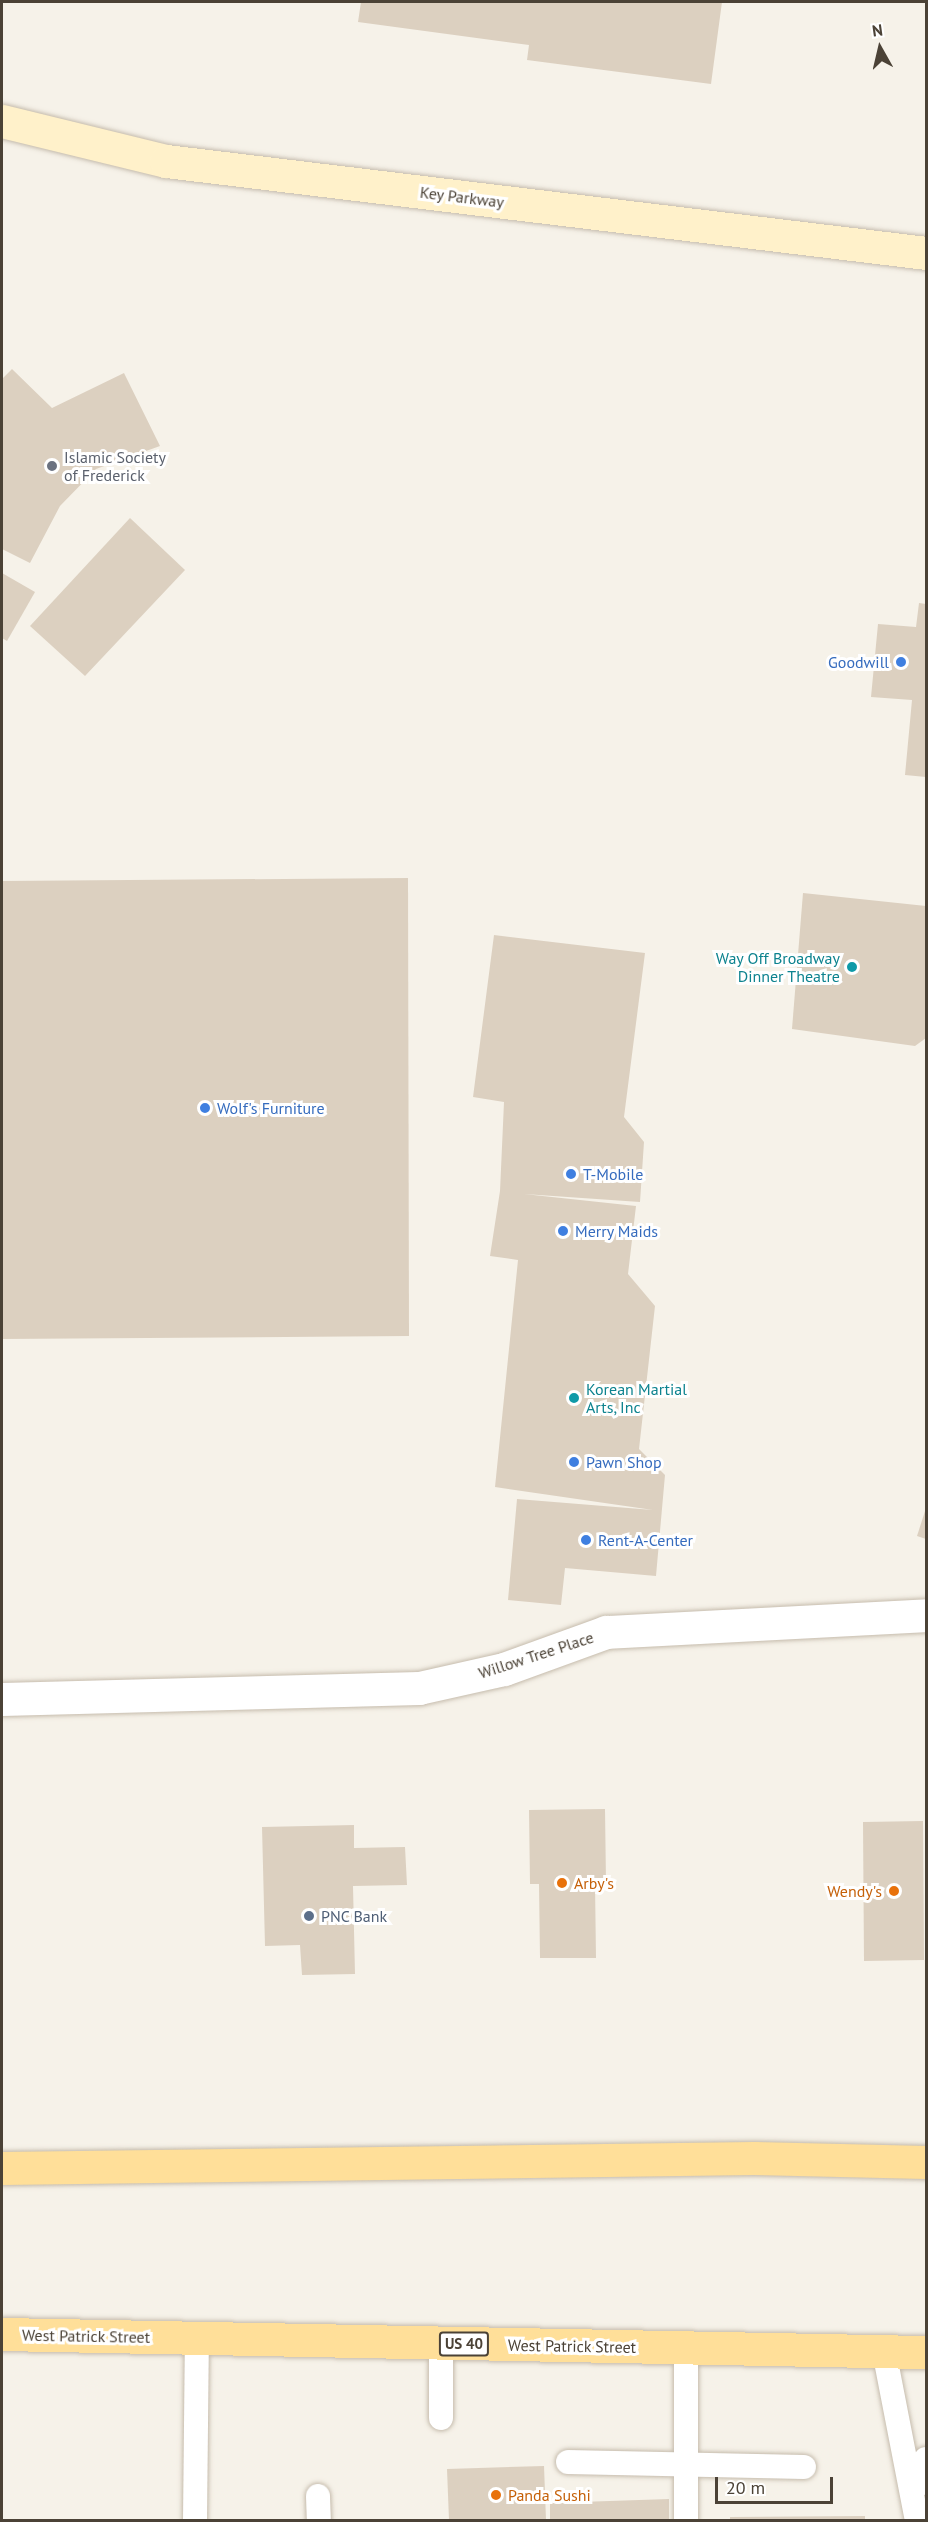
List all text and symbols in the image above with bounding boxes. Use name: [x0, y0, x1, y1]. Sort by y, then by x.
north arrow: [850, 18, 910, 78]
text: N: [871, 20, 884, 41]
street label: Key Parkway: [419, 182, 505, 212]
place label: Islamic Society of Frederick: [64, 447, 166, 485]
marker: Islamic Society of Frederick: [45, 459, 59, 473]
place label: Goodwill: [828, 652, 889, 672]
marker: Goodwill: [894, 655, 908, 669]
place label: Way Off Broadway Dinner Theatre: [715, 948, 840, 986]
marker: Way Off Broadway Dinner Theatre: [845, 960, 859, 974]
place label: Wolf's Furniture: [217, 1098, 325, 1118]
marker: Wolf's Furniture: [198, 1101, 212, 1115]
place label: T-Mobile: [583, 1164, 643, 1184]
marker: T-Mobile: [564, 1167, 578, 1181]
place label: Merry Maids: [575, 1221, 659, 1241]
marker: Merry Maids: [556, 1224, 570, 1238]
place label: Korean Martial Arts, Inc: [586, 1379, 687, 1417]
marker: Korean Martial Arts, Inc: [567, 1391, 581, 1405]
place label: Pawn Shop: [586, 1452, 662, 1472]
marker: Pawn Shop: [567, 1455, 581, 1469]
place label: Rent-A-Center: [598, 1530, 693, 1550]
marker: Rent-A-Center: [579, 1533, 593, 1547]
street label: Willow Tree Place: [476, 1627, 596, 1683]
place label: Arby's: [574, 1873, 614, 1893]
marker: Arby's: [555, 1876, 569, 1890]
place label: Wendy's: [827, 1881, 882, 1901]
marker: Wendy's: [887, 1884, 901, 1898]
place label: PNC Bank: [321, 1906, 388, 1926]
marker: PNC Bank: [302, 1909, 316, 1923]
street label: West Patrick Street: [22, 2325, 150, 2347]
road number: US 40: [438, 2332, 490, 2356]
street label: West Patrick Street: [508, 2335, 636, 2357]
scale bar: [718, 2465, 836, 2503]
text: 20 m: [726, 2476, 765, 2499]
place label: Panda Sushi: [508, 2485, 591, 2505]
marker: Panda Sushi: [489, 2488, 503, 2502]

